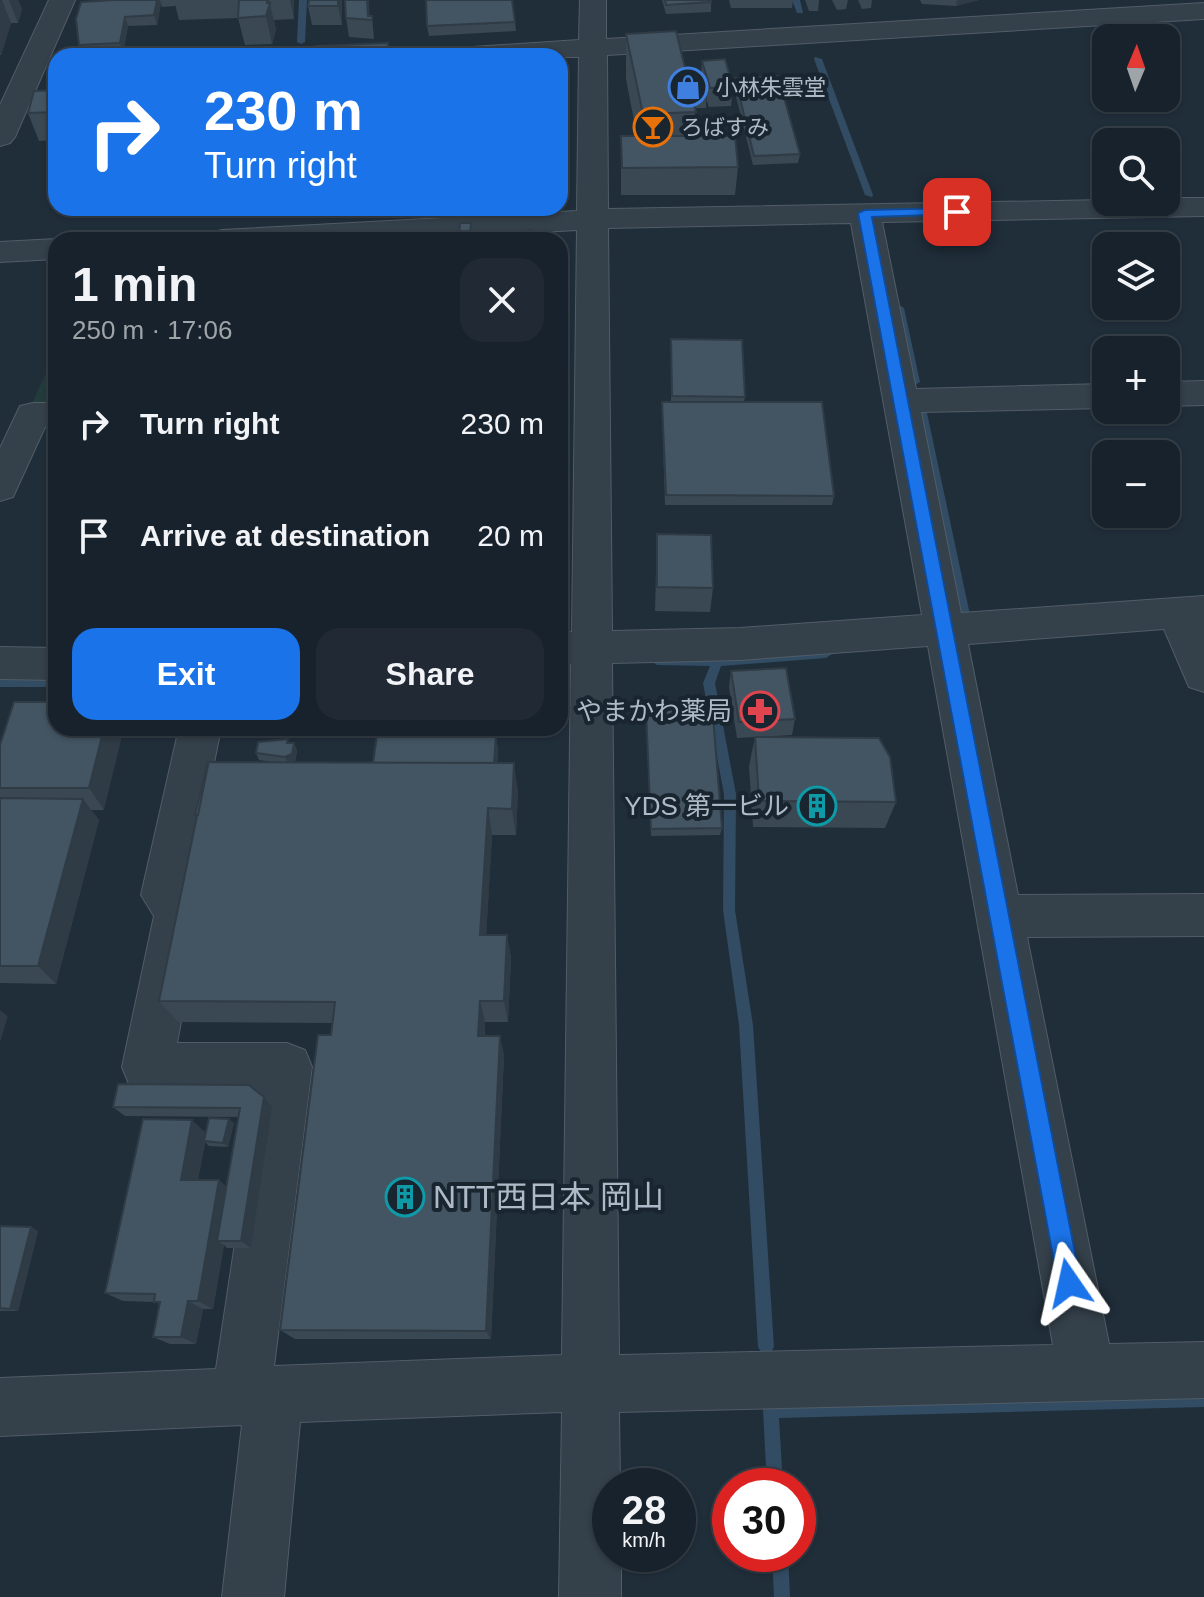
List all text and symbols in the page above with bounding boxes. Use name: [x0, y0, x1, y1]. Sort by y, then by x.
north arrow: [1092, 24, 1180, 112]
map controls: [1092, 24, 1180, 528]
shop icon: 小林朱雲堂: [667, 66, 709, 108]
place label: 小林朱雲堂: [716, 75, 826, 100]
text: 230 m: [204, 79, 363, 142]
icon: right: [72, 80, 176, 184]
bar icon: ろばすみ: [632, 106, 674, 148]
place label: ろばすみ: [681, 115, 769, 140]
button: search: [1092, 128, 1180, 216]
text: Turn right: [204, 145, 357, 186]
pin: [923, 178, 991, 246]
icon: arrive: [935, 190, 979, 234]
button: layers: [1092, 232, 1180, 320]
text: 1 min: [72, 258, 197, 311]
button: close: [460, 258, 544, 342]
text: 250 m · 17:06: [72, 315, 232, 345]
button: +: [1092, 336, 1180, 424]
icon: right: [72, 402, 116, 446]
text: Turn right: [140, 407, 279, 440]
text: 230 m: [461, 407, 544, 440]
button: −: [1092, 440, 1180, 528]
icon: arrive: [72, 514, 116, 558]
text: Arrive at destination: [140, 519, 430, 552]
text: 20 m: [477, 519, 544, 552]
button: Exit: [72, 628, 300, 720]
button: Share: [316, 628, 544, 720]
pharmacy icon: やまかわ薬局: [739, 690, 781, 732]
place label: やまかわ薬局: [576, 696, 732, 726]
building icon: YDS 第一ビル: [796, 785, 838, 827]
place label: YDS 第一ビル: [624, 791, 789, 821]
building icon: NTT西日本 岡山: [384, 1176, 426, 1218]
place label: NTT西日本 岡山: [433, 1179, 664, 1215]
position arrow: [1027, 1241, 1111, 1325]
speed limit sign: 30: [712, 1468, 816, 1572]
text: 28: [622, 1488, 666, 1532]
text: km/h: [622, 1529, 666, 1551]

